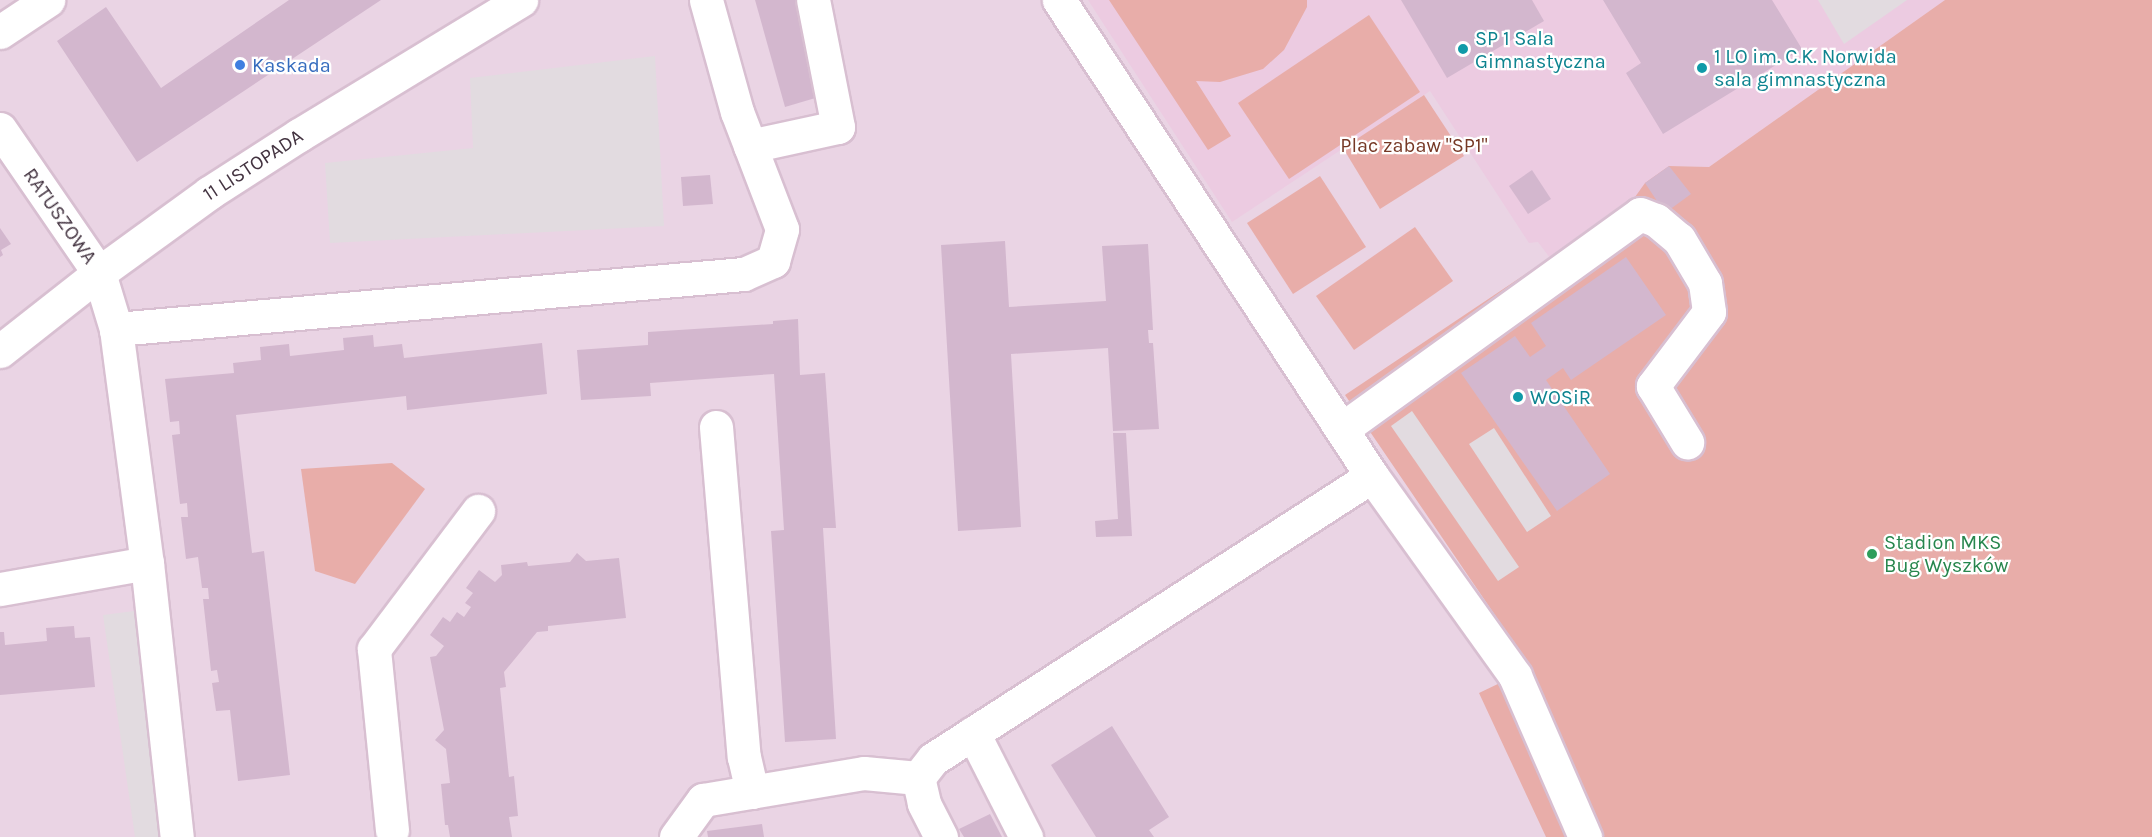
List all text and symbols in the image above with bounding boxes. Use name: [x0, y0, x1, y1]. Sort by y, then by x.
place label: SP 1 Sala Gimnastyczna: [1475, 26, 1606, 73]
marker: SP 1 Sala Gimnastyczna: [1456, 42, 1470, 56]
place label: 1 LO im. C.K. Norwida sala gimnastyczna: [1714, 45, 1897, 92]
place label: Kaskada: [252, 53, 331, 77]
marker: Kaskada: [233, 58, 247, 72]
marker: 1 LO im. C.K. Norwida sala gimnastyczna: [1695, 61, 1709, 75]
street label: 11 LISTOPADA: [198, 124, 308, 206]
park label: Plac zabaw "SP1": [1340, 133, 1488, 157]
street label: RATUSZOWA: [18, 163, 102, 269]
place label: WOSiR: [1530, 385, 1591, 409]
marker: WOSiR: [1511, 390, 1525, 404]
place label: Stadion MKS Bug Wyszków: [1884, 530, 2008, 577]
marker: Stadion MKS Bug Wyszków: [1865, 547, 1879, 561]

